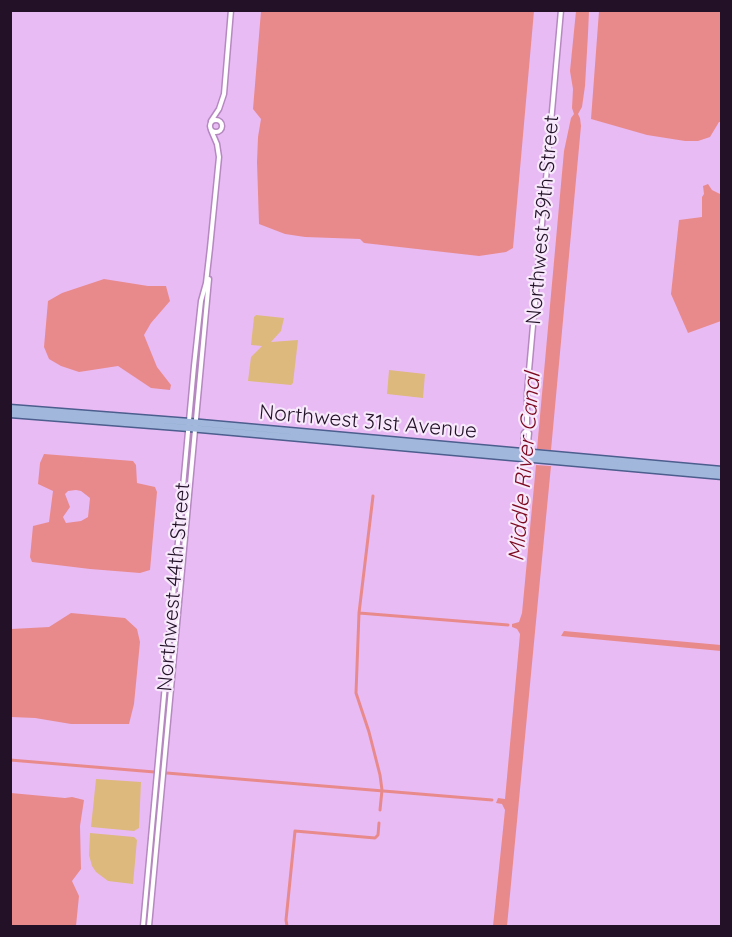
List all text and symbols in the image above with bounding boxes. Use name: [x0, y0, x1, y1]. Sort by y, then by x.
street label: Northwest 39th Street: [521, 114, 565, 326]
water label: Middle River Canal: [504, 371, 546, 563]
street label: Northwest 31st Avenue: [258, 400, 478, 444]
street label: Northwest 44th Street: [152, 481, 196, 693]

